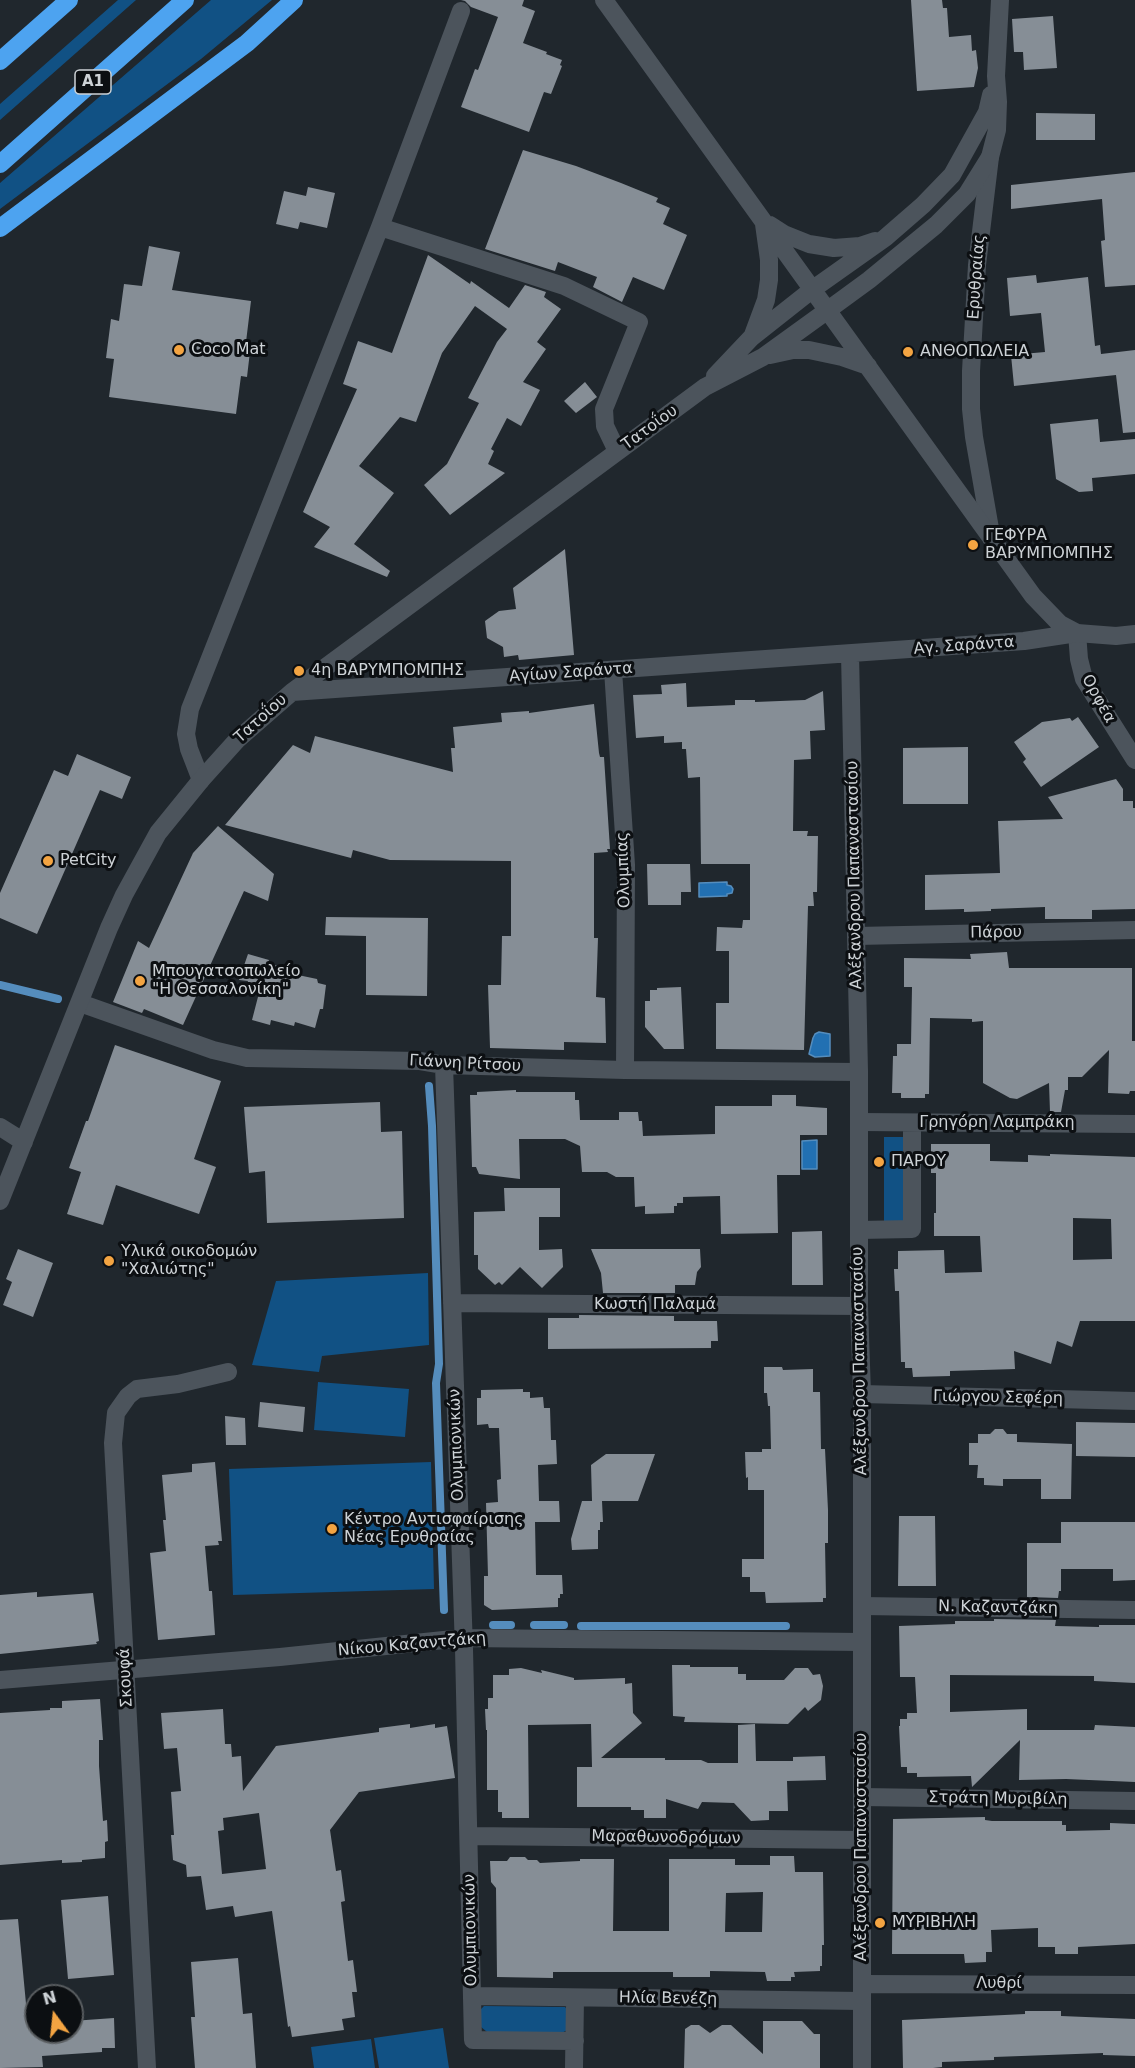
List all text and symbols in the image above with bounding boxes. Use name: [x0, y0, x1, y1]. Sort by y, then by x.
road number: Α1: [75, 70, 111, 94]
street label: Ερυθραίας: [964, 234, 990, 320]
place label: Coco Mat: [191, 340, 266, 360]
place label: ΑΝΘΟΠΩΛΕΙΑ: [920, 342, 1029, 362]
marker: Coco Mat: [172, 343, 186, 357]
marker: ΑΝΘΟΠΩΛΕΙΑ: [901, 345, 915, 359]
street label: Τατοΐου: [618, 401, 682, 455]
place label: ΓΕΦΥΡΑ ΒΑΡΥΜΠΟΜΠΗΣ: [985, 526, 1113, 564]
marker: ΓΕΦΥΡΑ ΒΑΡΥΜΠΟΜΠΗΣ: [966, 538, 980, 552]
street label: Αγ. Σαράντα: [913, 633, 1015, 659]
street label: Αγίων Σαράντα: [509, 659, 633, 687]
place label: 4η ΒΑΡΥΜΠΟΜΠΗΣ: [311, 661, 464, 681]
marker: 4η ΒΑΡΥΜΠΟΜΠΗΣ: [292, 664, 306, 678]
street label: Ορφέα: [1077, 671, 1119, 727]
street label: Τατοΐου: [231, 690, 291, 748]
street label: Αλέξανδρου Παπαναστασίου: [843, 760, 867, 990]
street label: Ολυμπίας: [613, 831, 635, 909]
place label: PetCity: [60, 851, 117, 871]
marker: PetCity: [41, 854, 55, 868]
street label: Πάρου: [970, 923, 1022, 943]
place label: Μπουγατσοπωλείο "Η Θεσσαλονίκη": [152, 962, 300, 1000]
marker: Μπουγατσοπωλείο "Η Θεσσαλονίκη": [133, 974, 147, 988]
street label: Γιάννη Ρίτσου: [409, 1051, 521, 1077]
street label: Γρηγόρη Λαμπράκη: [919, 1113, 1075, 1133]
place label: ΠΑΡΟΥ: [891, 1152, 946, 1172]
marker: ΠΑΡΟΥ: [872, 1155, 886, 1169]
place label: Υλικά οικοδομών "Χαλιώτης": [121, 1242, 257, 1280]
street label: Αλέξανδρου Παπαναστασίου: [848, 1246, 872, 1476]
marker: Υλικά οικοδομών "Χαλιώτης": [102, 1254, 116, 1268]
street label: Κωστή Παλαμά: [594, 1295, 716, 1315]
street label: Γιώργου Σεφέρη: [933, 1387, 1063, 1409]
street label: Ολυμπιονικών: [445, 1388, 469, 1502]
place label: Κέντρο Αντισφαίρισης Νέας Ερυθραίας: [344, 1510, 524, 1548]
marker: Κέντρο Αντισφαίρισης Νέας Ερυθραίας: [325, 1522, 339, 1536]
street label: Ν. Καζαντζάκη: [938, 1597, 1058, 1619]
street label: Νίκου Καζαντζάκη: [337, 1629, 487, 1661]
street label: Σκουφά: [115, 1648, 137, 1708]
street label: Αλέξανδρου Παπαναστασίου: [852, 1733, 872, 1961]
street label: Στράτη Μυριβίλη: [928, 1788, 1068, 1810]
street label: Μαραθωνοδρόμων: [591, 1827, 741, 1849]
street label: Ολυμπιονικών: [460, 1874, 482, 1986]
place label: ΜΥΡΙΒΗΛΗ: [892, 1913, 976, 1933]
marker: ΜΥΡΙΒΗΛΗ: [873, 1916, 887, 1930]
street label: Λυθρί: [976, 1974, 1022, 1994]
north arrow: [24, 1984, 84, 2044]
text: N: [41, 1987, 59, 2009]
street label: Ηλία Βενέζη: [619, 1989, 717, 2009]

